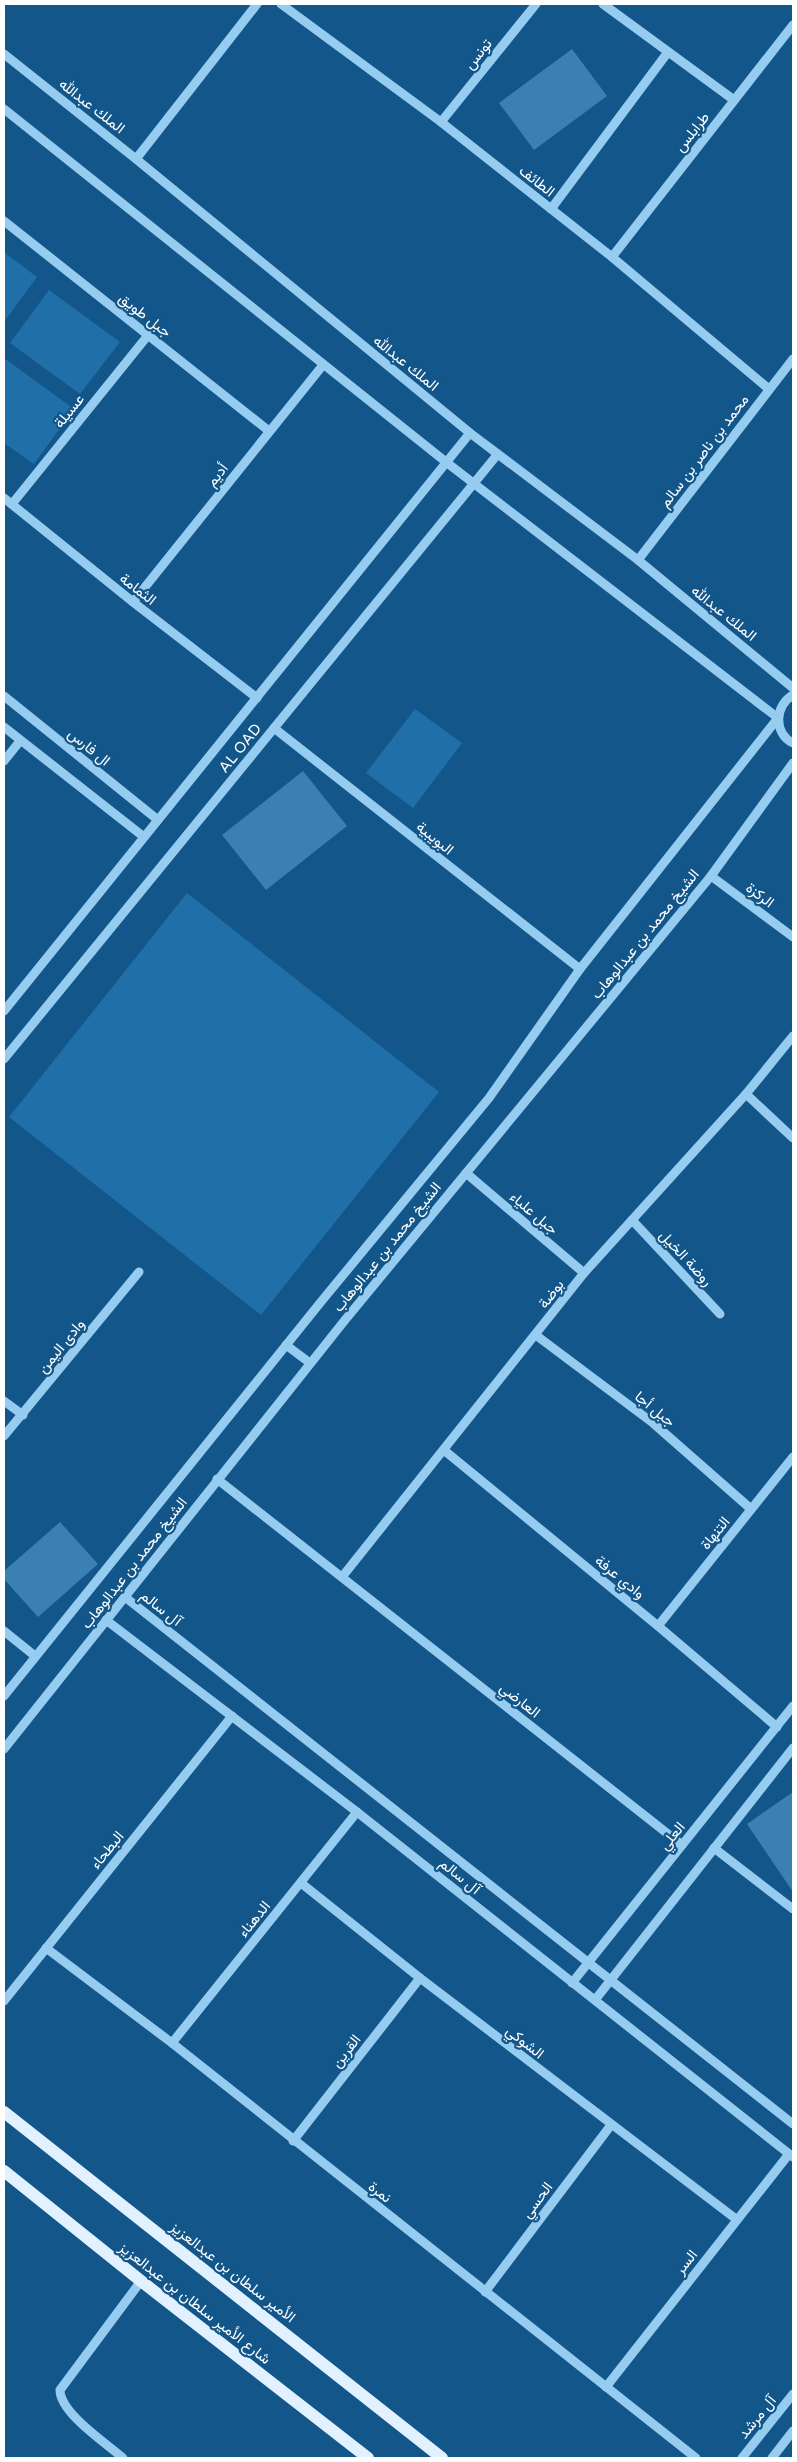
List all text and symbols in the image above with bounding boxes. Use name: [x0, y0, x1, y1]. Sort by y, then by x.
street label: تونس: [460, 35, 497, 74]
street label: الملك عبدالله: [55, 75, 129, 137]
street label: طرابلس: [671, 108, 714, 156]
street label: الطائف: [516, 161, 558, 201]
street label: جبل طويق: [114, 289, 175, 342]
street label: الملك عبدالله: [370, 331, 442, 395]
street label: عسيلة: [50, 390, 88, 432]
street label: محمد بن ناصر بن سالم: [656, 391, 753, 512]
street label: أديم: [202, 459, 233, 491]
street label: الثمامة: [116, 569, 160, 609]
street label: الملك عبدالله: [688, 581, 760, 645]
street label: AL OAD: [215, 720, 265, 776]
street label: ال فارس: [63, 724, 114, 770]
street label: البويبية: [413, 818, 457, 858]
street label: الشيخ محمد بن عبدالوهاب: [587, 865, 704, 1004]
street label: الركزة: [742, 879, 778, 911]
street label: الشيخ محمد بن عبدالوهاب: [329, 1178, 446, 1317]
street label: جبل علياء: [506, 1188, 562, 1238]
street label: روضة الخيل: [656, 1226, 716, 1290]
street label: بوضة: [534, 1276, 568, 1312]
street label: وادى اليمن: [34, 1315, 89, 1377]
street label: جبل أجا: [631, 1387, 679, 1431]
street label: الشيخ محمد بن عبدالوهاب: [77, 1494, 192, 1633]
street label: التنهاة: [696, 1513, 734, 1553]
street label: وادي عرفة: [589, 1551, 649, 1606]
street label: آل سالم: [136, 1586, 186, 1631]
street label: العارضي: [494, 1679, 544, 1725]
street label: العلي: [655, 1818, 692, 1856]
street label: البطحاء: [86, 1827, 128, 1873]
street label: آل سالم: [435, 1854, 485, 1900]
street label: الدهناء: [234, 1897, 274, 1941]
street label: الشوكي: [500, 2022, 548, 2066]
street label: القرين: [327, 2031, 365, 2072]
street label: نمرة: [365, 2177, 395, 2207]
street label: الحسي: [518, 2178, 560, 2224]
street label: الأمير سلطان بن عبدالعزيز: [166, 2217, 299, 2327]
street label: شارع الأمير سلطان بن عبدالعزيز: [113, 2238, 275, 2370]
street label: السر: [670, 2246, 701, 2279]
street label: آل مرشد: [734, 2391, 781, 2442]

